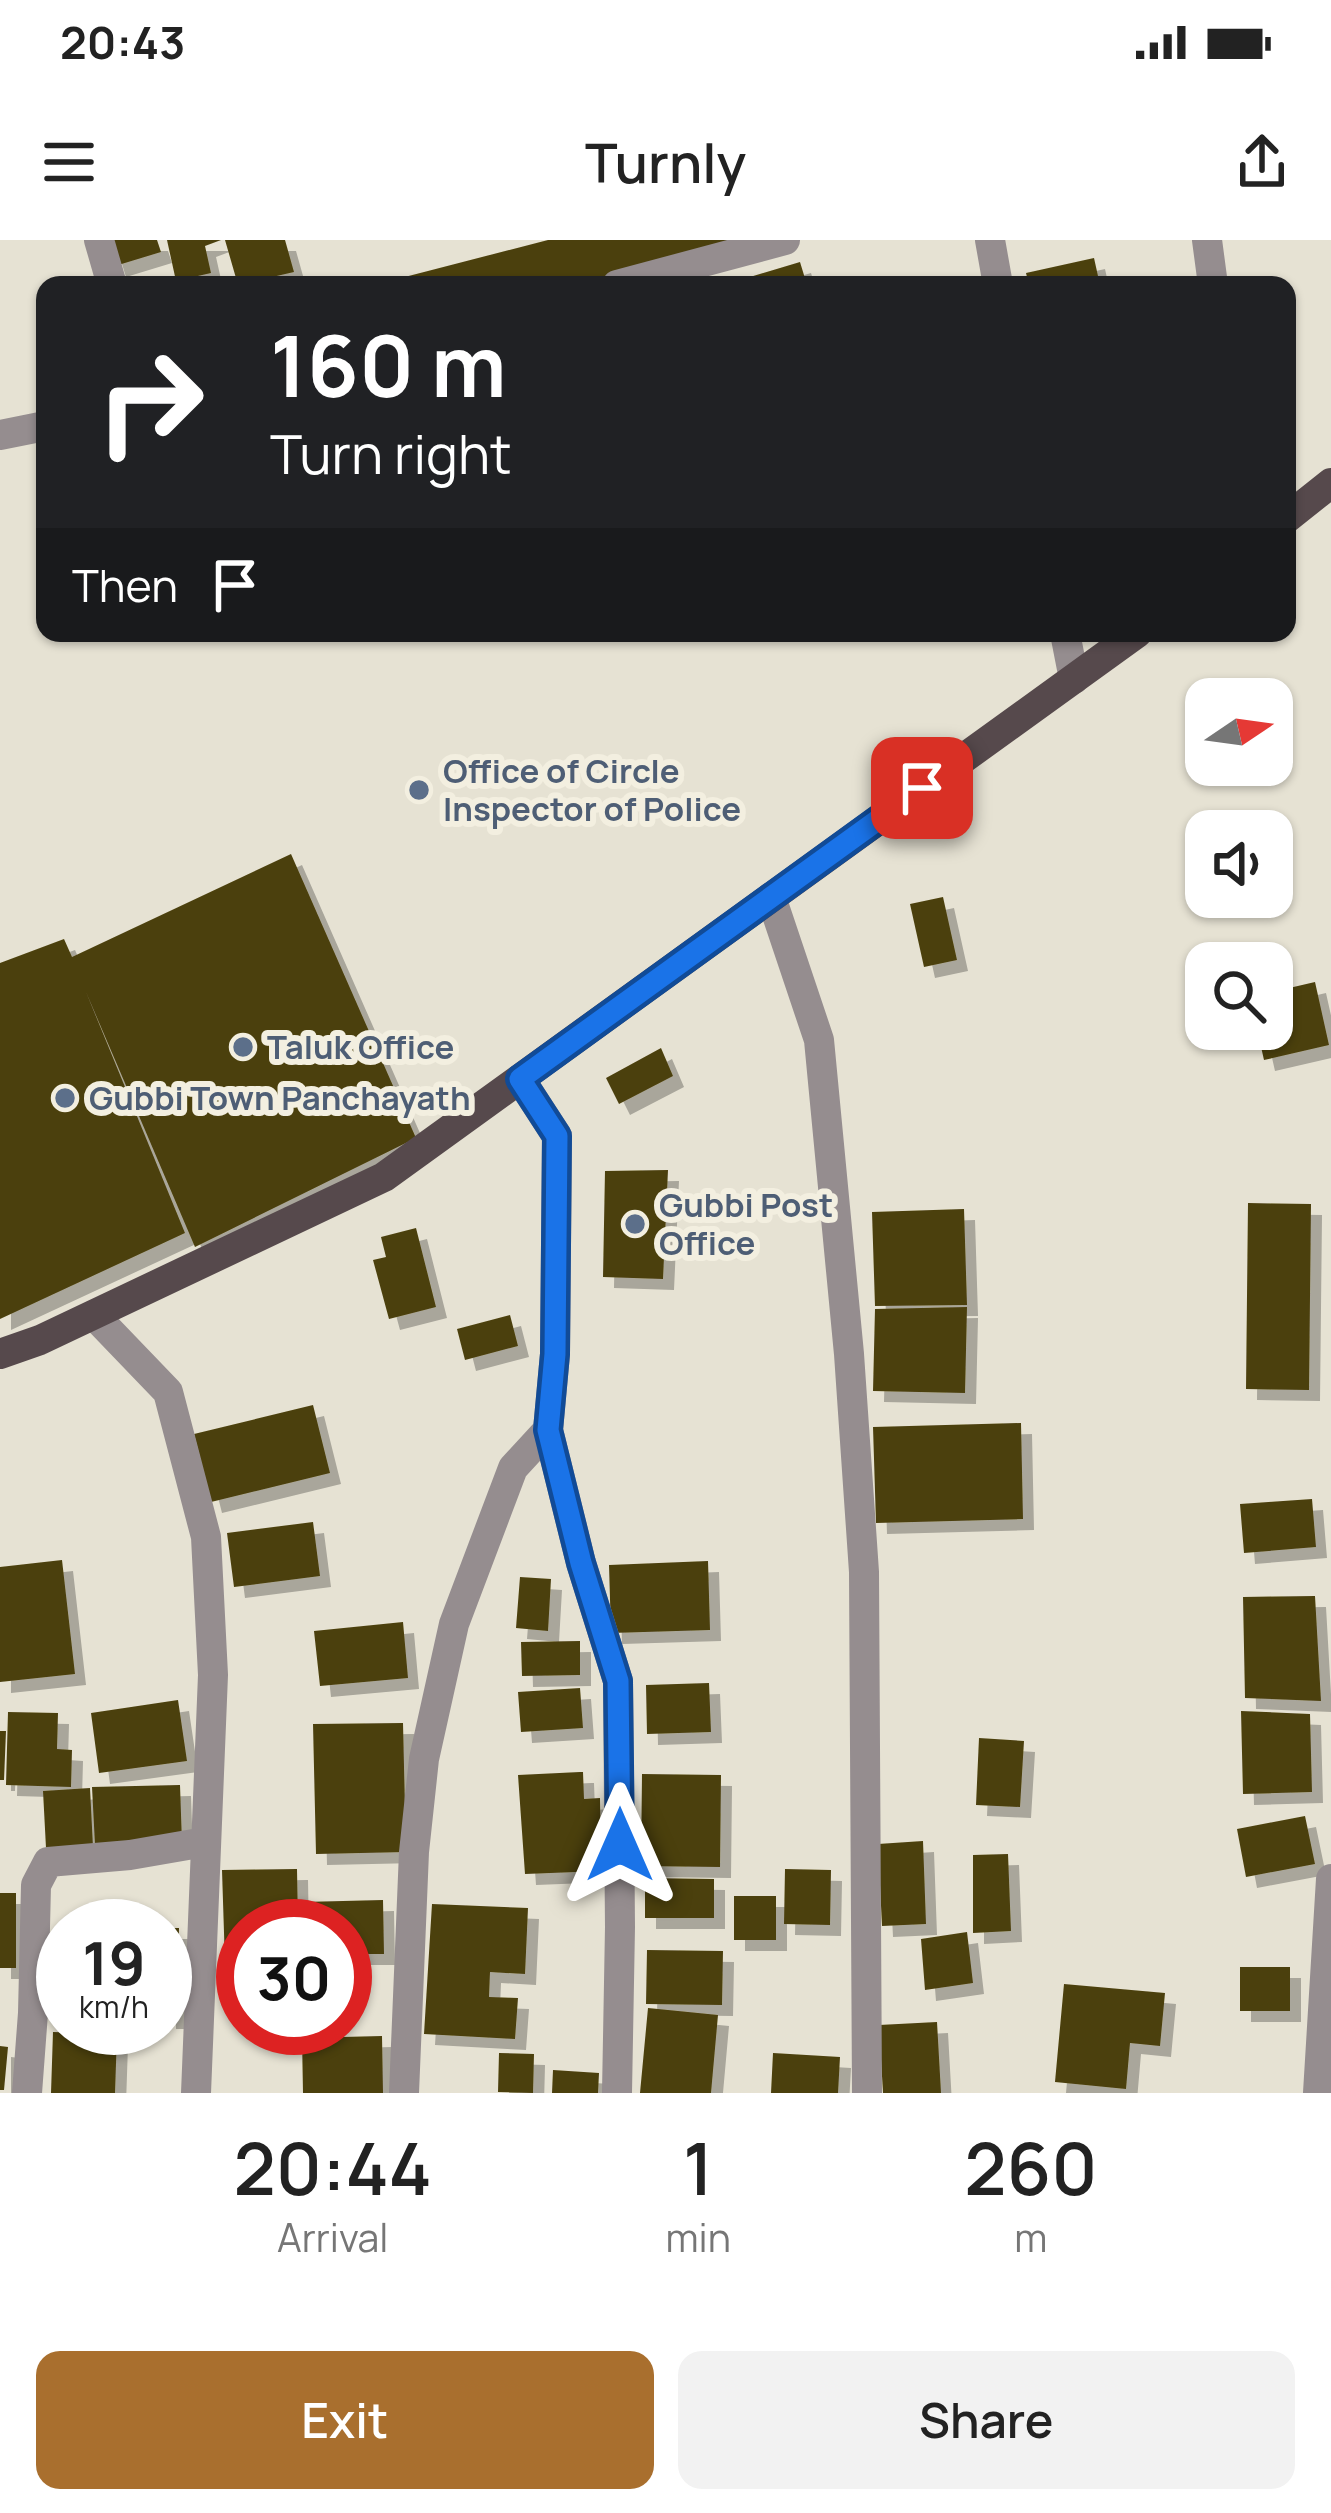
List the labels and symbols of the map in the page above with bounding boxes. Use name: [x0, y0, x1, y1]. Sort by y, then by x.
north arrow: [1185, 678, 1293, 786]
pin: [871, 737, 973, 839]
place label: Office of Circle Inspector of Police: [443, 748, 741, 831]
marker: Office of Circle Inspector of Police: [406, 777, 432, 803]
place label: Taluk Office: [267, 1024, 454, 1069]
marker: Taluk Office: [230, 1034, 256, 1060]
place label: Gubbi Town Panchayath: [89, 1075, 471, 1120]
marker: Gubbi Town Panchayath: [52, 1085, 78, 1111]
place label: Gubbi Post Office: [659, 1182, 833, 1265]
marker: Gubbi Post Office: [622, 1211, 648, 1237]
position arrow: [557, 1782, 683, 1908]
speed limit sign: 30: [216, 1899, 372, 2055]

